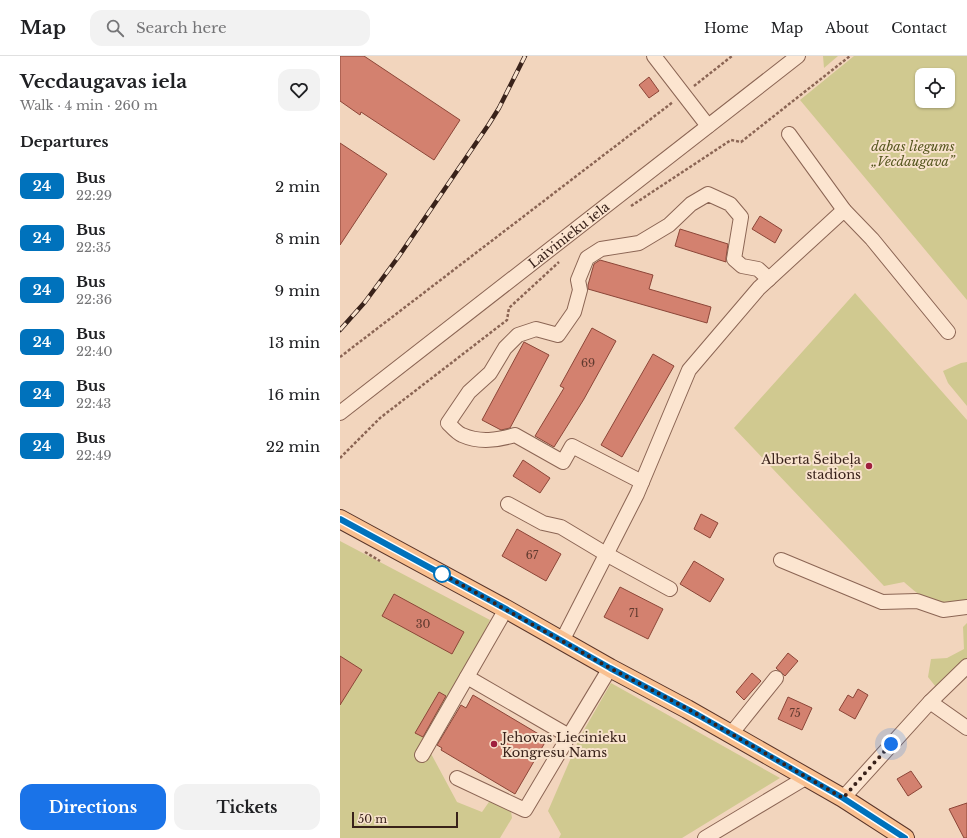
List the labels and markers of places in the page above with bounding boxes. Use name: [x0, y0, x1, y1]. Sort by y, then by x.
place label: Alberta Šeibeļa stadions: [760, 451, 862, 483]
marker: Alberta Šeibeļa stadions: [864, 461, 874, 471]
unlabelled marker: [433, 565, 451, 583]
place label: Jehovas Liecinieku Kongresu Nams: [500, 729, 627, 761]
marker: Jehovas Liecinieku Kongresu Nams: [489, 739, 499, 749]

